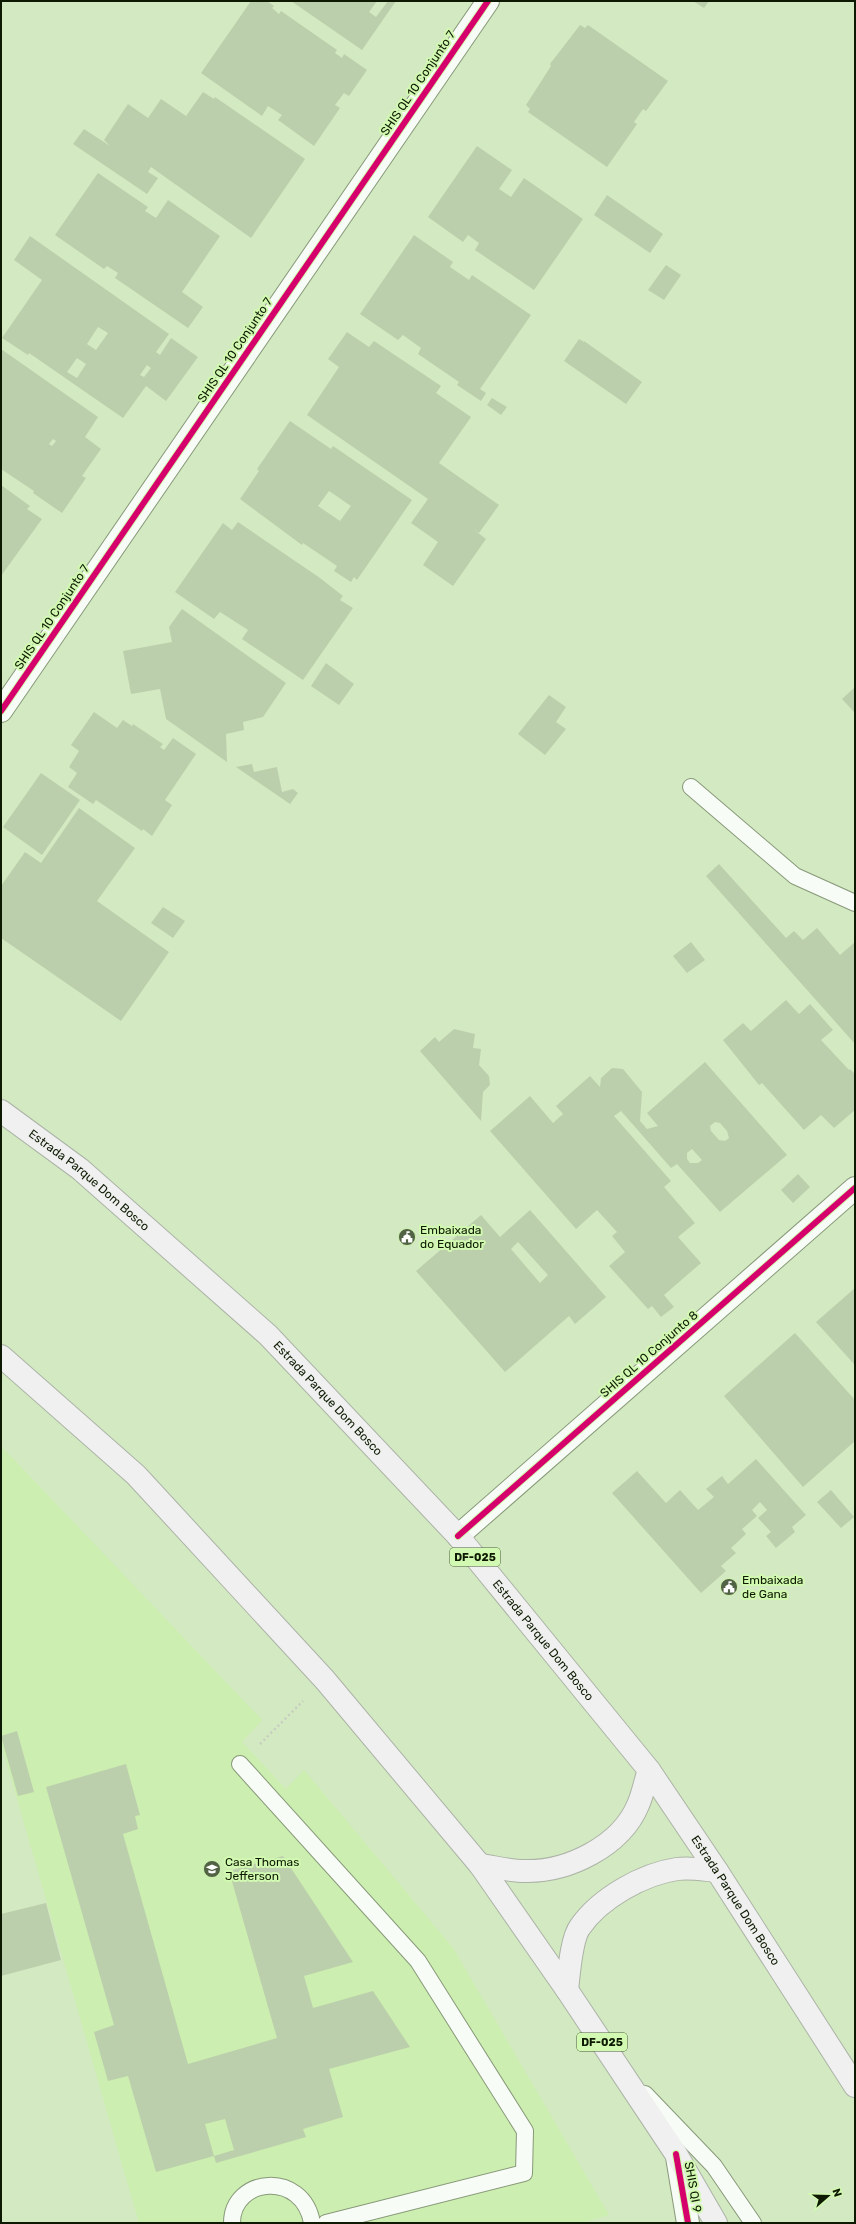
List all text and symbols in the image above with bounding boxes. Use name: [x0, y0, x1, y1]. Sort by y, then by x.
street label: SHIS QL 10 Conjunto 7: [378, 28, 458, 138]
street label: SHIS QL 10 Conjunto 7: [195, 295, 275, 405]
street label: SHIS QL 10 Conjunto 7: [12, 562, 92, 672]
street label: Estrada Parque Dom Bosco: [26, 1127, 152, 1234]
place label: Embaixada do Equador: [420, 1223, 484, 1251]
public building icon: Embaixada do Equador: [397, 1227, 417, 1247]
street label: SHIS QL 10 Conjunto 8: [597, 1308, 701, 1400]
street label: Estrada Parque Dom Bosco: [271, 1338, 385, 1458]
road number: DF-025: [450, 1548, 500, 1566]
place label: Embaixada de Gana: [742, 1573, 803, 1601]
street label: Estrada Parque Dom Bosco: [490, 1577, 597, 1704]
public building icon: Embaixada de Gana: [719, 1577, 739, 1597]
street label: Estrada Parque Dom Bosco: [688, 1833, 783, 1968]
place label: Casa Thomas Jefferson: [225, 1855, 299, 1883]
school or university icon: Casa Thomas Jefferson: [202, 1859, 222, 1879]
road number: DF-025: [577, 2033, 627, 2051]
street label: SHIS QI 9: [682, 2161, 704, 2213]
north arrow: [808, 2176, 848, 2216]
text: N: [829, 2187, 844, 2199]

